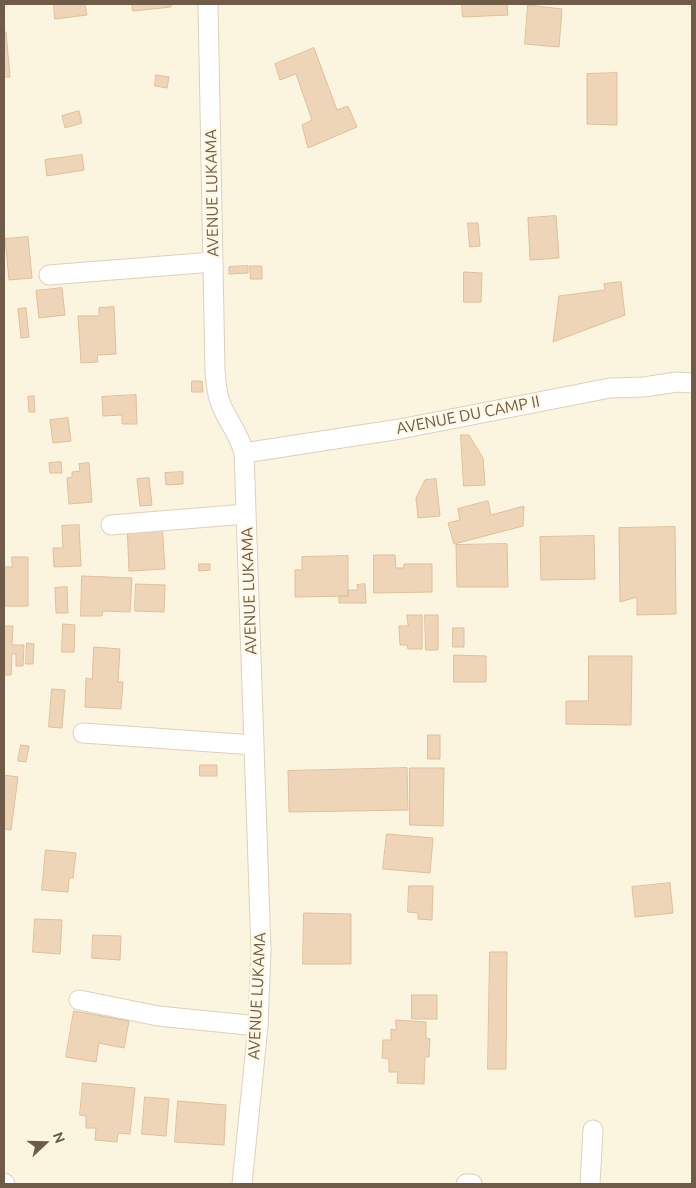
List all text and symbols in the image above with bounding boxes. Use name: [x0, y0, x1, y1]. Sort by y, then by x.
street label: AVENUE LUKAMA: [201, 129, 223, 257]
street label: AVENUE DU CAMP II: [395, 392, 541, 438]
street label: AVENUE LUKAMA: [237, 527, 261, 655]
street label: AVENUE LUKAMA: [244, 932, 270, 1060]
north arrow: [20, 1118, 70, 1168]
text: N: [50, 1130, 68, 1145]

